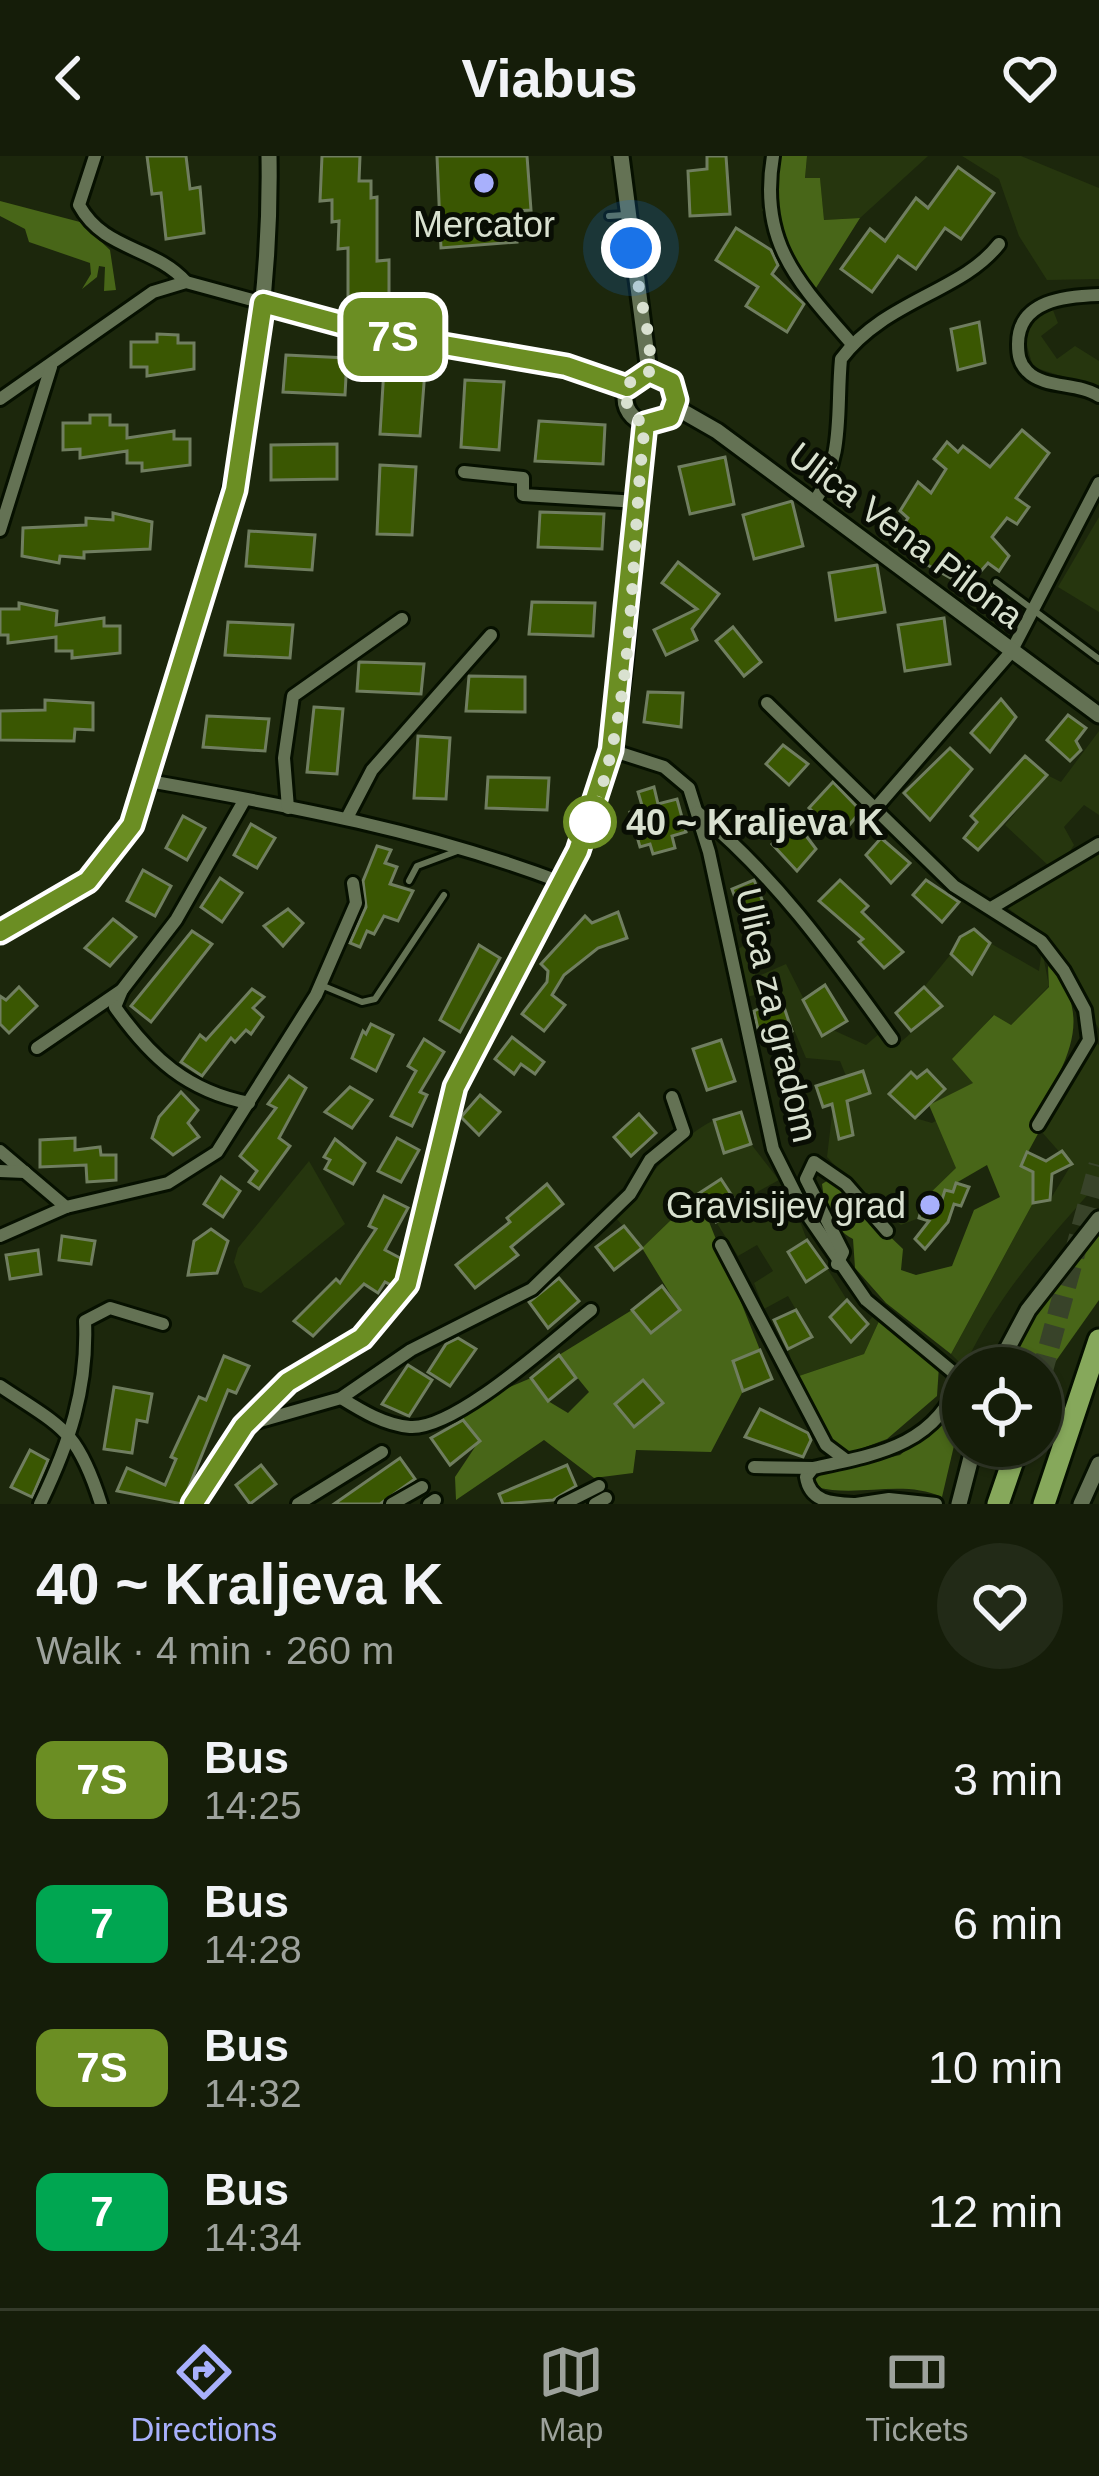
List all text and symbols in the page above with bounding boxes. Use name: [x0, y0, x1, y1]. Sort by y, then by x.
icon: back: [36, 45, 102, 111]
icon: heart: [997, 45, 1063, 111]
text: Viabus: [461, 48, 638, 108]
marker: Mercator: [471, 170, 497, 196]
place label: Mercator: [413, 204, 555, 245]
your location: [601, 218, 661, 278]
line badge: 7S: [339, 298, 447, 376]
text: 7S: [367, 313, 419, 360]
street label: Ulica Vena Pilona: [781, 434, 1032, 637]
marker: 40 ~ Kraljeva K: [565, 797, 615, 847]
place label: 40 ~ Kraljeva K: [626, 802, 883, 843]
street label: Ulica za gradom: [728, 884, 826, 1146]
place label: Gravisijev grad: [666, 1185, 906, 1226]
marker: Gravisijev grad: [917, 1192, 943, 1218]
map controls: [942, 1347, 1062, 1467]
button: locate: [942, 1347, 1062, 1467]
button: heart: [937, 1543, 1063, 1669]
text: 40 ~ Kraljeva K: [36, 1552, 443, 1616]
text: Walk · 4 min · 260 m: [36, 1629, 394, 1672]
text: Bus: [204, 1732, 289, 1783]
text: 3 min: [953, 1754, 1063, 1805]
text: 7S: [76, 1756, 128, 1803]
text: 14:25: [204, 1784, 302, 1827]
text: Bus: [204, 1876, 289, 1927]
text: 6 min: [953, 1898, 1063, 1949]
text: 7: [90, 1900, 114, 1947]
text: 14:28: [204, 1928, 302, 1971]
text: Bus: [204, 2020, 289, 2071]
text: 10 min: [928, 2042, 1063, 2093]
text: 7S: [76, 2044, 128, 2091]
text: 14:32: [204, 2072, 302, 2115]
text: Bus: [204, 2164, 289, 2215]
text: 12 min: [928, 2186, 1063, 2237]
text: 7: [90, 2188, 114, 2235]
text: 14:34: [204, 2216, 302, 2259]
tab: Directions: [130, 2339, 277, 2449]
tab: Map: [538, 2339, 604, 2449]
tab: Tickets: [865, 2339, 968, 2449]

